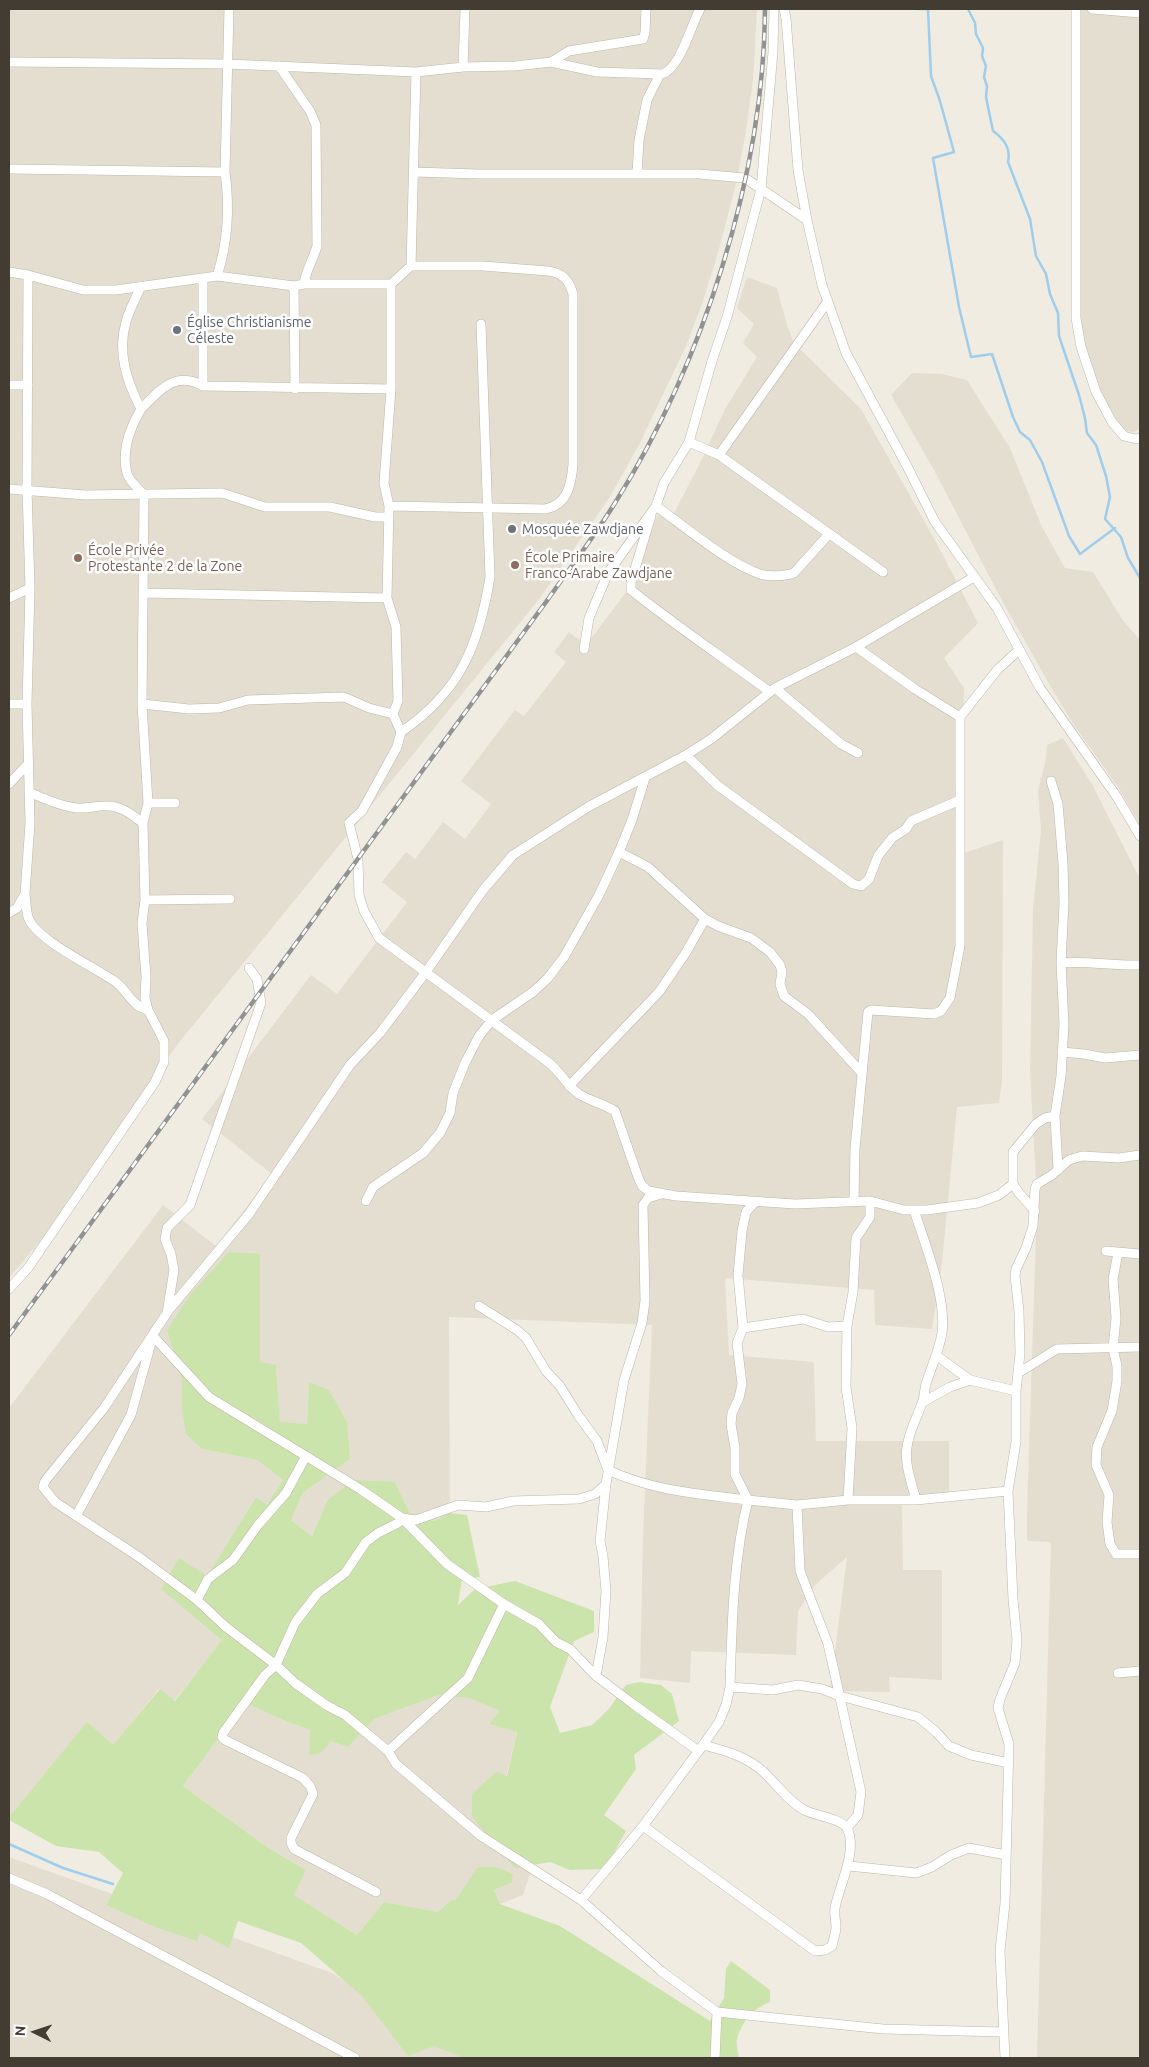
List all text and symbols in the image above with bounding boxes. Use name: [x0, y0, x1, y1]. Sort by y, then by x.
place label: Église Christianisme Céleste: [187, 314, 312, 347]
marker: Église Christianisme Céleste: [171, 324, 183, 336]
place label: Mosquée Zawdjane: [522, 521, 644, 537]
marker: Mosquée Zawdjane: [506, 523, 518, 535]
place label: École Privée Protestante 2 de la Zone: [88, 542, 242, 574]
place label: École Primaire Franco-Arabe Zawdjane: [525, 549, 673, 582]
marker: École Privée Protestante 2 de la Zone: [72, 552, 84, 564]
marker: École Primaire Franco-Arabe Zawdjane: [509, 559, 521, 571]
north arrow: [10, 2007, 60, 2057]
text: N: [12, 2025, 28, 2037]

